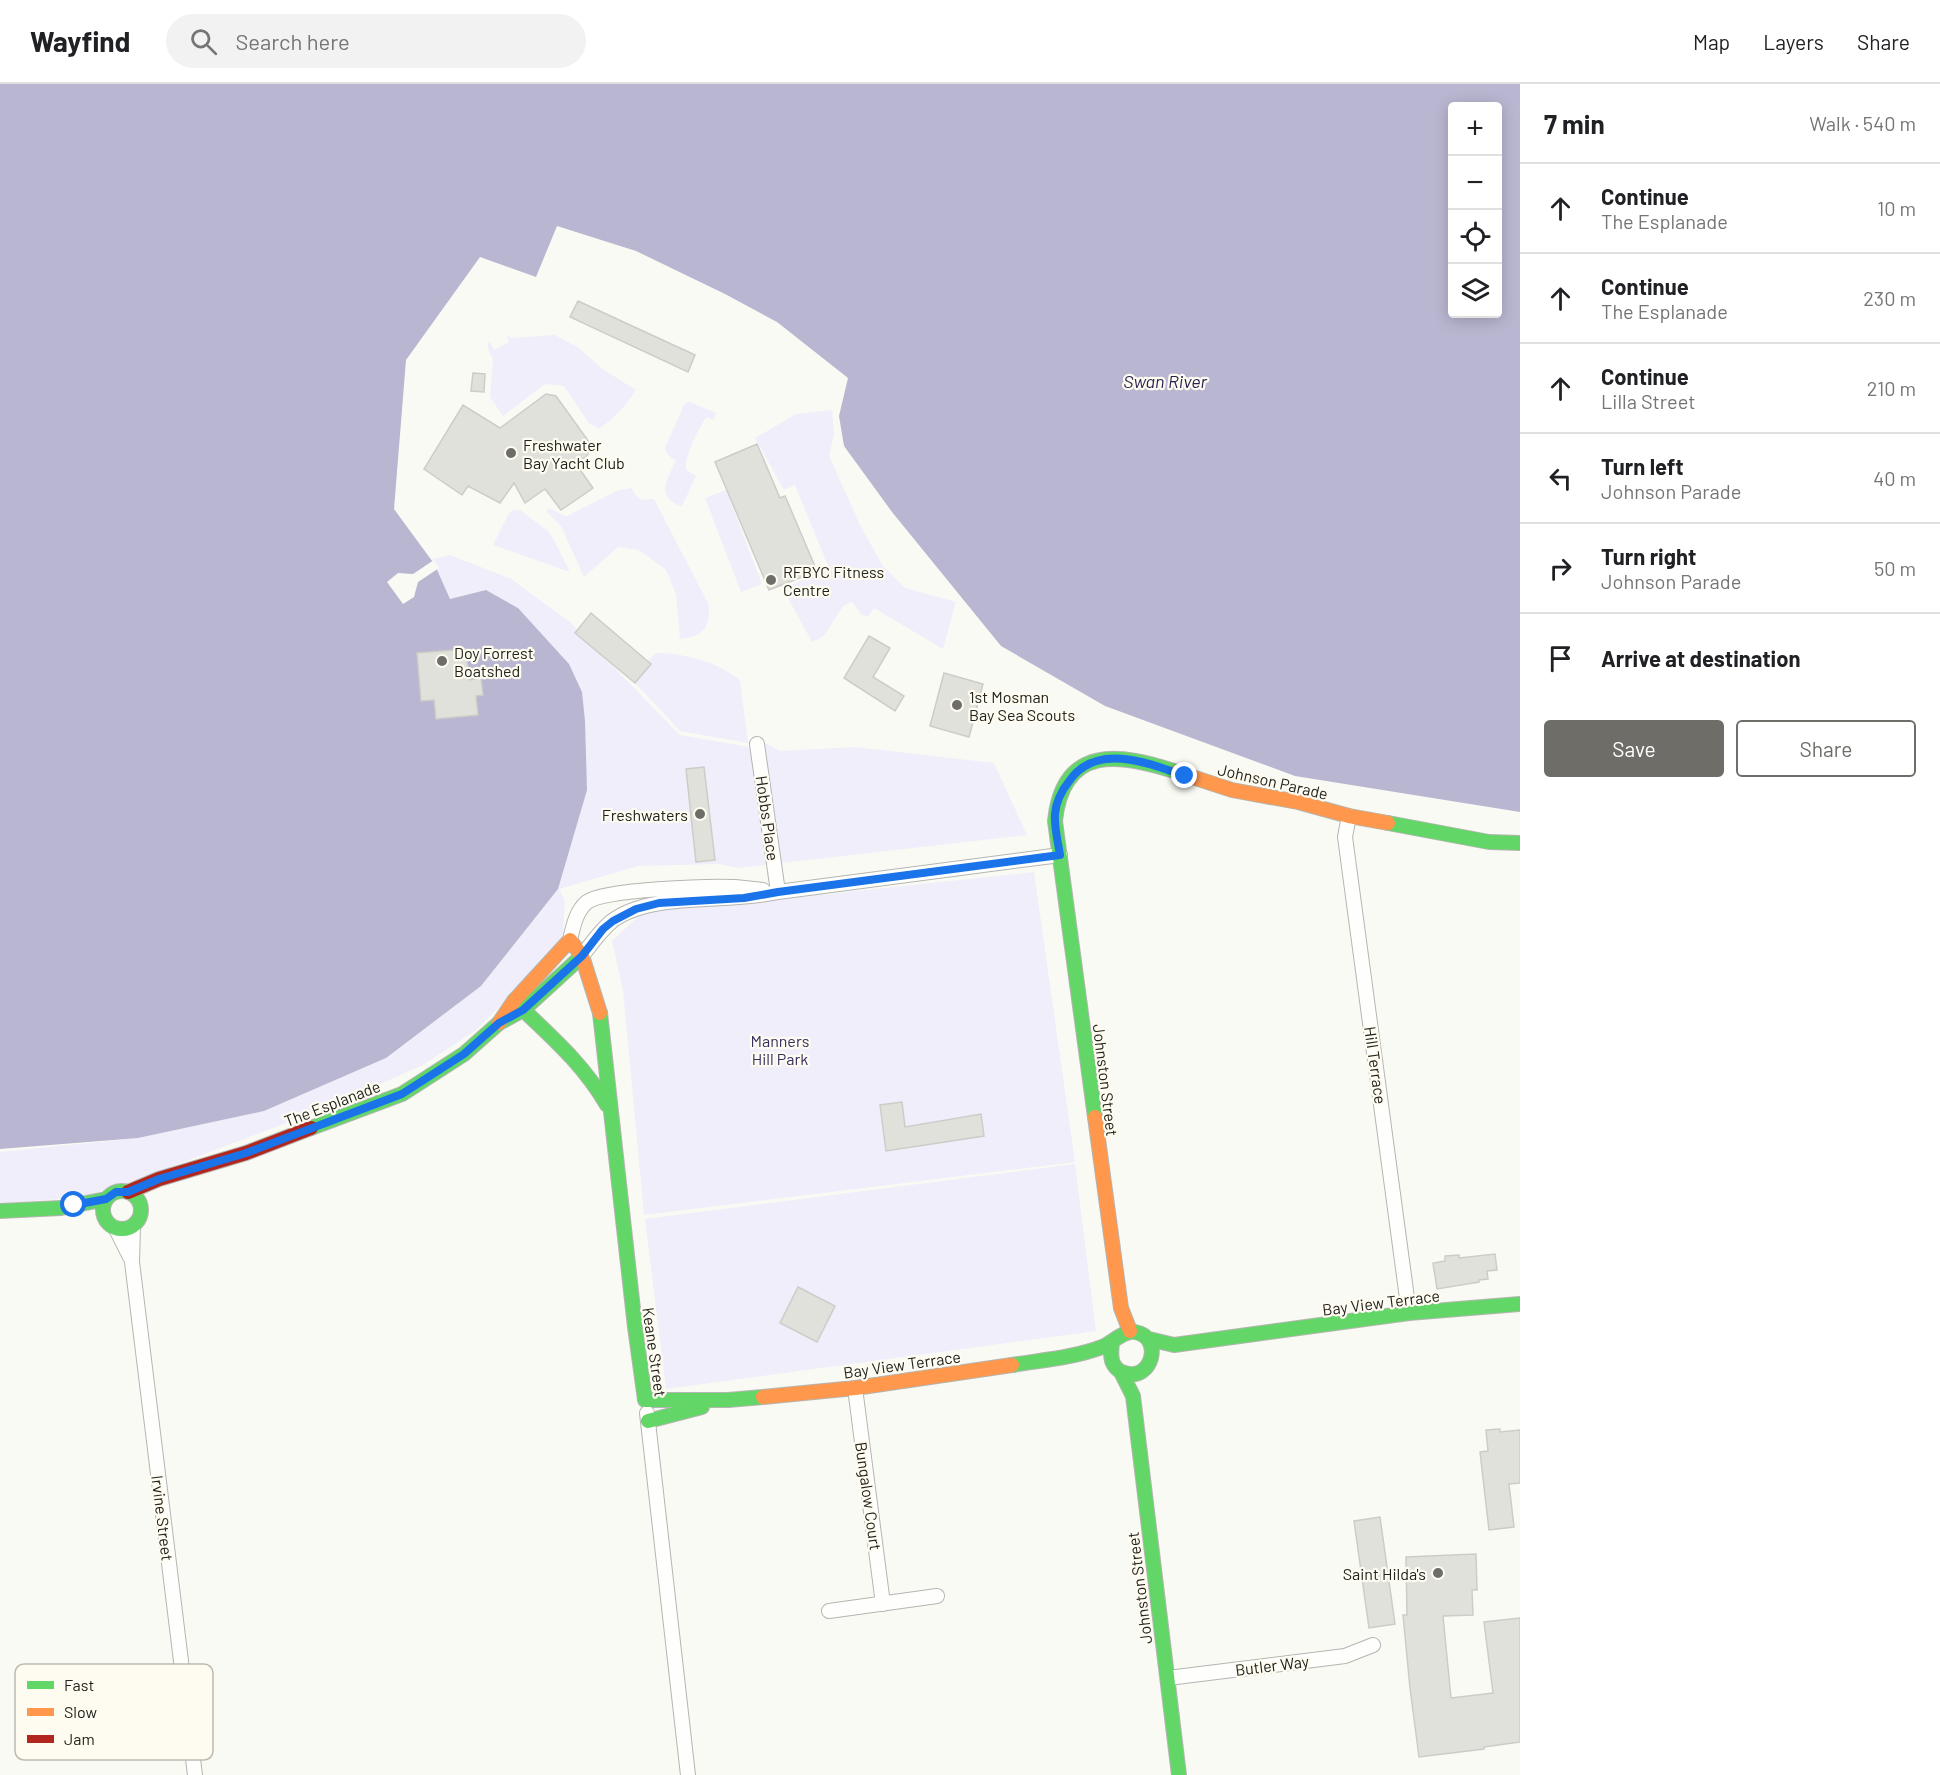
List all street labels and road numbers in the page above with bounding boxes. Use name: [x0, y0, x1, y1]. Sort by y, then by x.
street label: Johnson Parade: [1216, 759, 1330, 803]
street label: Hobbs Place: [753, 774, 783, 862]
street label: Johnston Street: [1090, 1023, 1122, 1137]
street label: Hill Terrace: [1361, 1025, 1391, 1105]
street label: The Esplanade: [281, 1076, 383, 1130]
street label: Bay View Terrace: [1321, 1285, 1441, 1319]
street label: Keane Street: [639, 1306, 671, 1398]
street label: Bay View Terrace: [842, 1346, 962, 1382]
street label: Bungalow Court: [852, 1440, 886, 1552]
street label: Irvine Street: [148, 1474, 178, 1562]
street label: Johnston Street: [1123, 1531, 1155, 1645]
street label: Butler Way: [1234, 1651, 1311, 1679]

